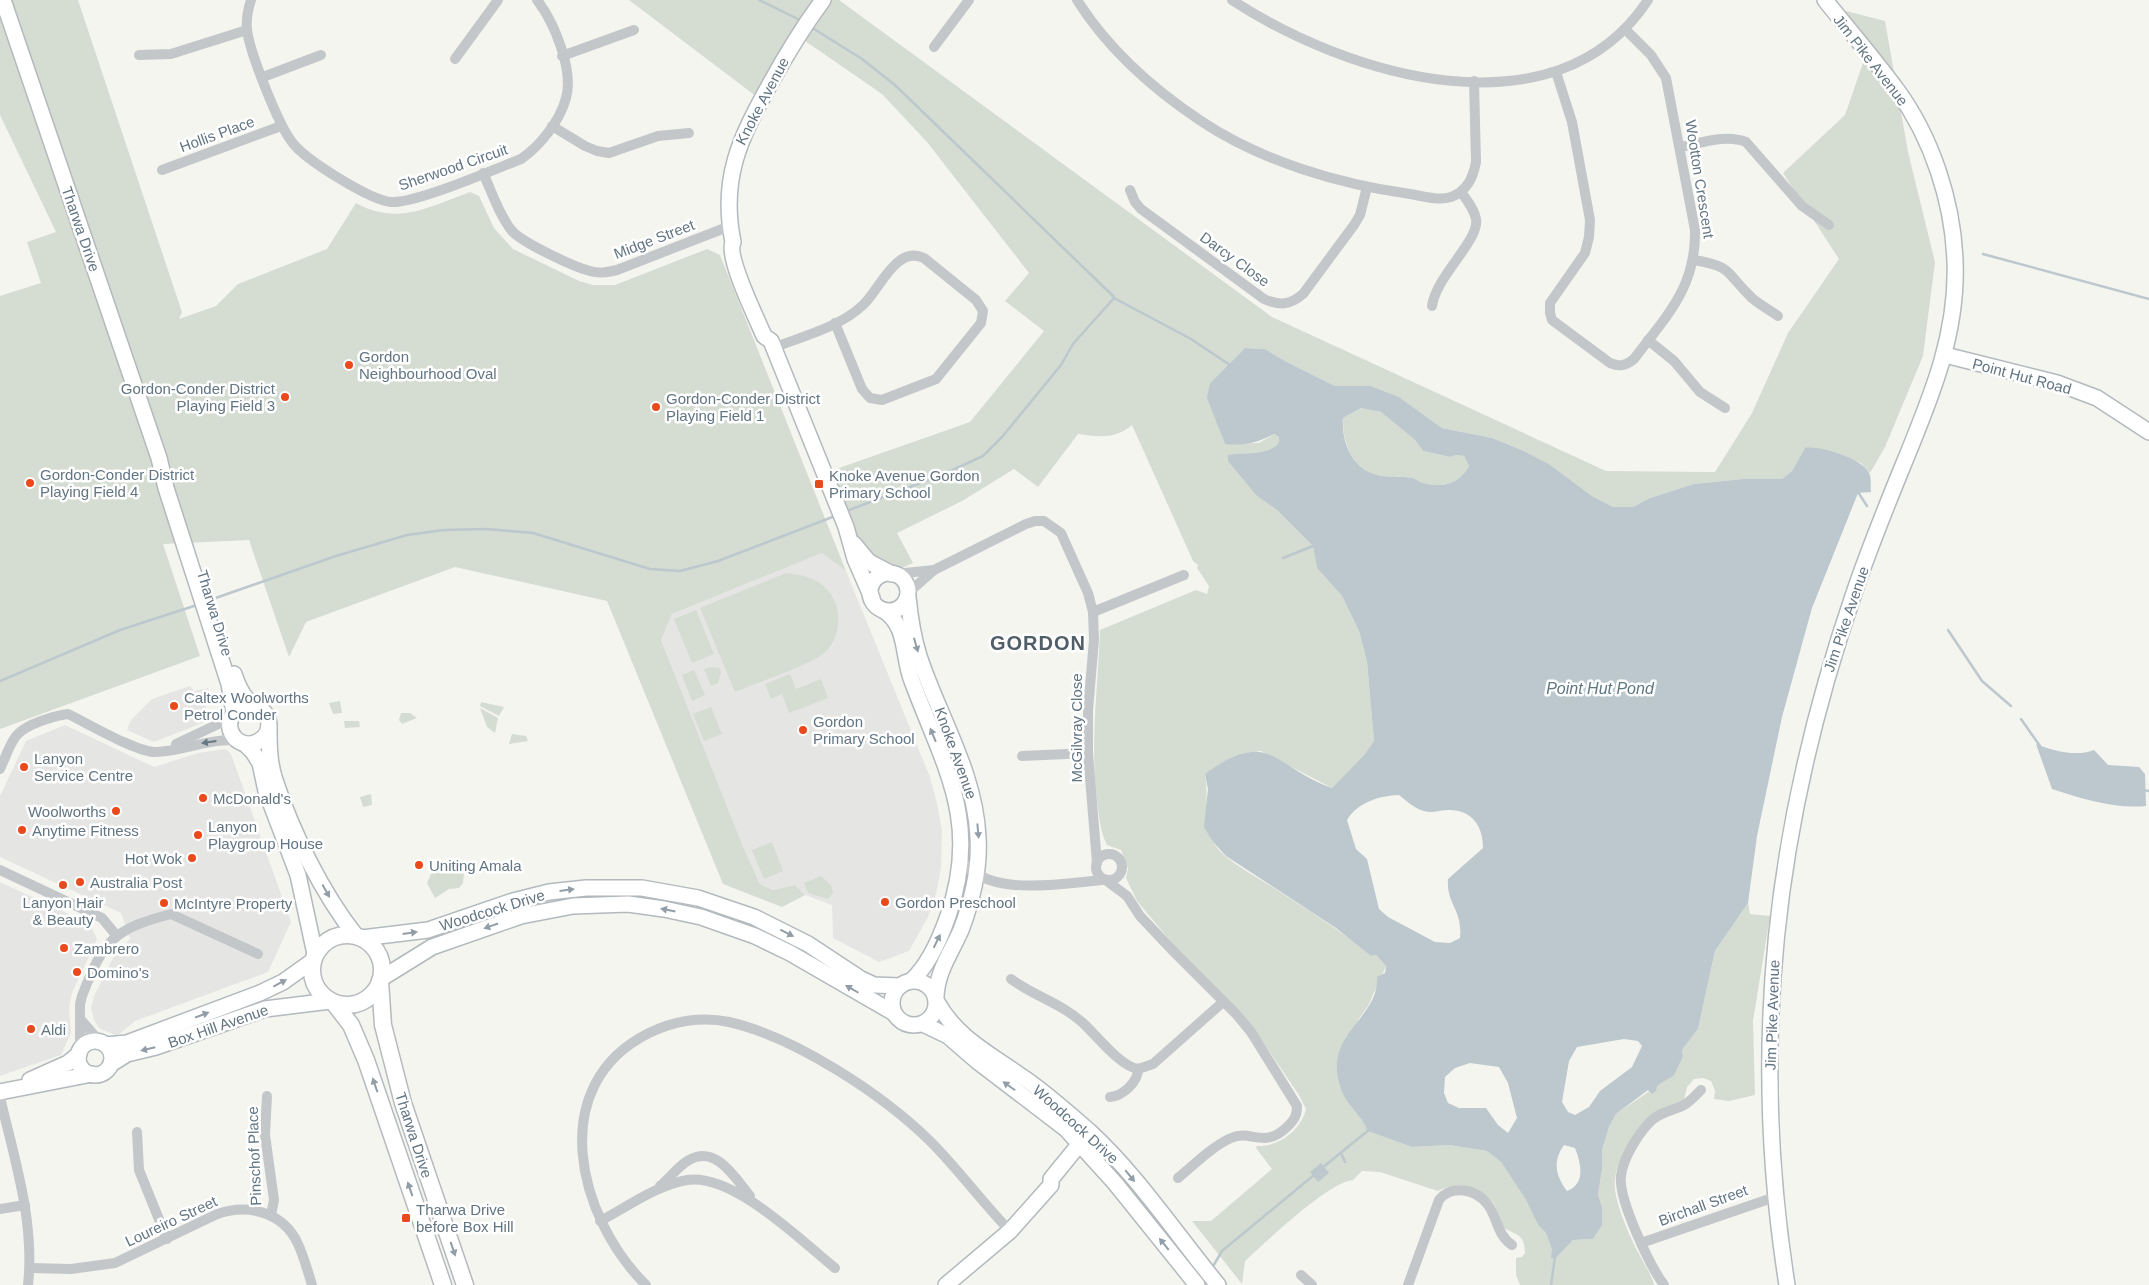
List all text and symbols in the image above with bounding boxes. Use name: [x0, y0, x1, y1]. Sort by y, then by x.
street label: Jim Pike Avenue: [1830, 11, 1912, 109]
street label: Knoke Avenue: [732, 54, 792, 148]
street label: Hollis Place: [177, 113, 257, 155]
street label: Wootton Crescent: [1682, 119, 1718, 240]
street label: Sherwood Circuit: [396, 140, 511, 194]
street label: Tharwa Drive: [58, 184, 104, 274]
street label: Midge Street: [611, 216, 698, 262]
street label: Darcy Close: [1197, 228, 1273, 290]
place label: Gordon Neighbourhood Oval: [359, 348, 497, 382]
street label: Point Hut Road: [1971, 355, 2073, 397]
marker: Gordon Neighbourhood Oval: [343, 359, 355, 371]
place label: Gordon-Conder District Playing Field 3: [121, 380, 276, 414]
place label: Gordon-Conder District Playing Field 1: [666, 390, 821, 424]
marker: Gordon-Conder District Playing Field 3: [279, 391, 291, 403]
marker: Gordon-Conder District Playing Field 1: [650, 401, 662, 413]
place label: Gordon-Conder District Playing Field 4: [40, 466, 195, 500]
place label: Knoke Avenue Gordon Primary School: [829, 467, 980, 501]
marker: Gordon-Conder District Playing Field 4: [24, 477, 36, 489]
marker: Knoke Avenue Gordon Primary School: [813, 478, 825, 490]
street label: Jim Pike Avenue: [1820, 564, 1872, 674]
street label: Tharwa Drive: [194, 568, 236, 658]
district label: GORDON: [990, 632, 1086, 654]
one-way arrow: [913, 637, 921, 652]
street label: McGilvray Close: [1068, 673, 1085, 783]
water label: Point Hut Pond: [1546, 680, 1655, 697]
place label: Caltex Woolworths Petrol Conder: [184, 689, 309, 723]
marker: Caltex Woolworths Petrol Conder: [168, 700, 180, 712]
street label: Knoke Avenue: [932, 705, 980, 801]
place label: Gordon Primary School: [813, 713, 915, 747]
marker: Gordon Primary School: [797, 724, 809, 736]
one-way arrow: [929, 727, 936, 742]
one-way arrow: [201, 739, 217, 747]
place label: Lanyon Service Centre: [34, 750, 133, 784]
marker: Lanyon Service Centre: [18, 761, 30, 773]
place label: McDonald's: [213, 790, 291, 807]
marker: McDonald's: [197, 792, 209, 804]
place label: Woolworths: [28, 803, 106, 820]
marker: Woolworths: [110, 805, 122, 817]
place label: Lanyon Playgroup House: [208, 818, 323, 852]
place label: Anytime Fitness: [32, 822, 139, 839]
one-way arrow: [974, 823, 982, 839]
marker: Anytime Fitness: [16, 824, 28, 836]
marker: Lanyon Playgroup House: [192, 829, 204, 841]
place label: Hot Wok: [125, 850, 182, 867]
marker: Hot Wok: [186, 852, 198, 864]
place label: Uniting Amala: [429, 857, 522, 874]
marker: Uniting Amala: [413, 859, 425, 871]
place label: Australia Post: [90, 874, 183, 891]
marker: Australia Post: [74, 876, 86, 888]
marker: Lanyon Hair & Beauty: [57, 879, 69, 891]
one-way arrow: [322, 884, 331, 898]
street label: Woodcock Drive: [437, 886, 547, 934]
one-way arrow: [559, 886, 575, 894]
place label: Lanyon Hair & Beauty: [23, 894, 103, 928]
place label: Gordon Preschool: [895, 894, 1016, 911]
place label: McIntyre Property: [174, 895, 293, 912]
marker: Gordon Preschool: [879, 896, 891, 908]
marker: McIntyre Property: [158, 897, 170, 909]
one-way arrow: [660, 905, 676, 913]
one-way arrow: [483, 923, 498, 931]
one-way arrow: [403, 929, 419, 937]
one-way arrow: [779, 929, 794, 937]
one-way arrow: [934, 934, 942, 948]
place label: Zambrero: [74, 940, 139, 957]
marker: Zambrero: [58, 942, 70, 954]
street label: Jim Pike Avenue: [1762, 959, 1782, 1071]
place label: Domino's: [87, 964, 149, 981]
marker: Domino's: [71, 966, 83, 978]
one-way arrow: [273, 979, 286, 988]
one-way arrow: [845, 985, 859, 993]
street label: Box Hill Avenue: [166, 1001, 270, 1051]
one-way arrow: [195, 1011, 210, 1019]
place label: Aldi: [41, 1021, 66, 1038]
marker: Aldi: [25, 1023, 37, 1035]
one-way arrow: [141, 1045, 156, 1053]
one-way arrow: [370, 1077, 378, 1092]
one-way arrow: [1002, 1081, 1016, 1091]
street label: Woodcock Drive: [1030, 1081, 1122, 1167]
street label: Tharwa Drive: [392, 1090, 436, 1180]
street label: Pinschof Place: [244, 1106, 264, 1206]
one-way arrow: [1125, 1169, 1136, 1182]
one-way arrow: [406, 1181, 414, 1196]
street label: Birchall Street: [1656, 1181, 1751, 1229]
street label: Loureiro Street: [122, 1192, 220, 1250]
place label: Tharwa Drive before Box Hill: [416, 1201, 514, 1235]
marker: Tharwa Drive before Box Hill: [400, 1212, 412, 1224]
one-way arrow: [1159, 1238, 1170, 1251]
one-way arrow: [450, 1241, 457, 1256]

